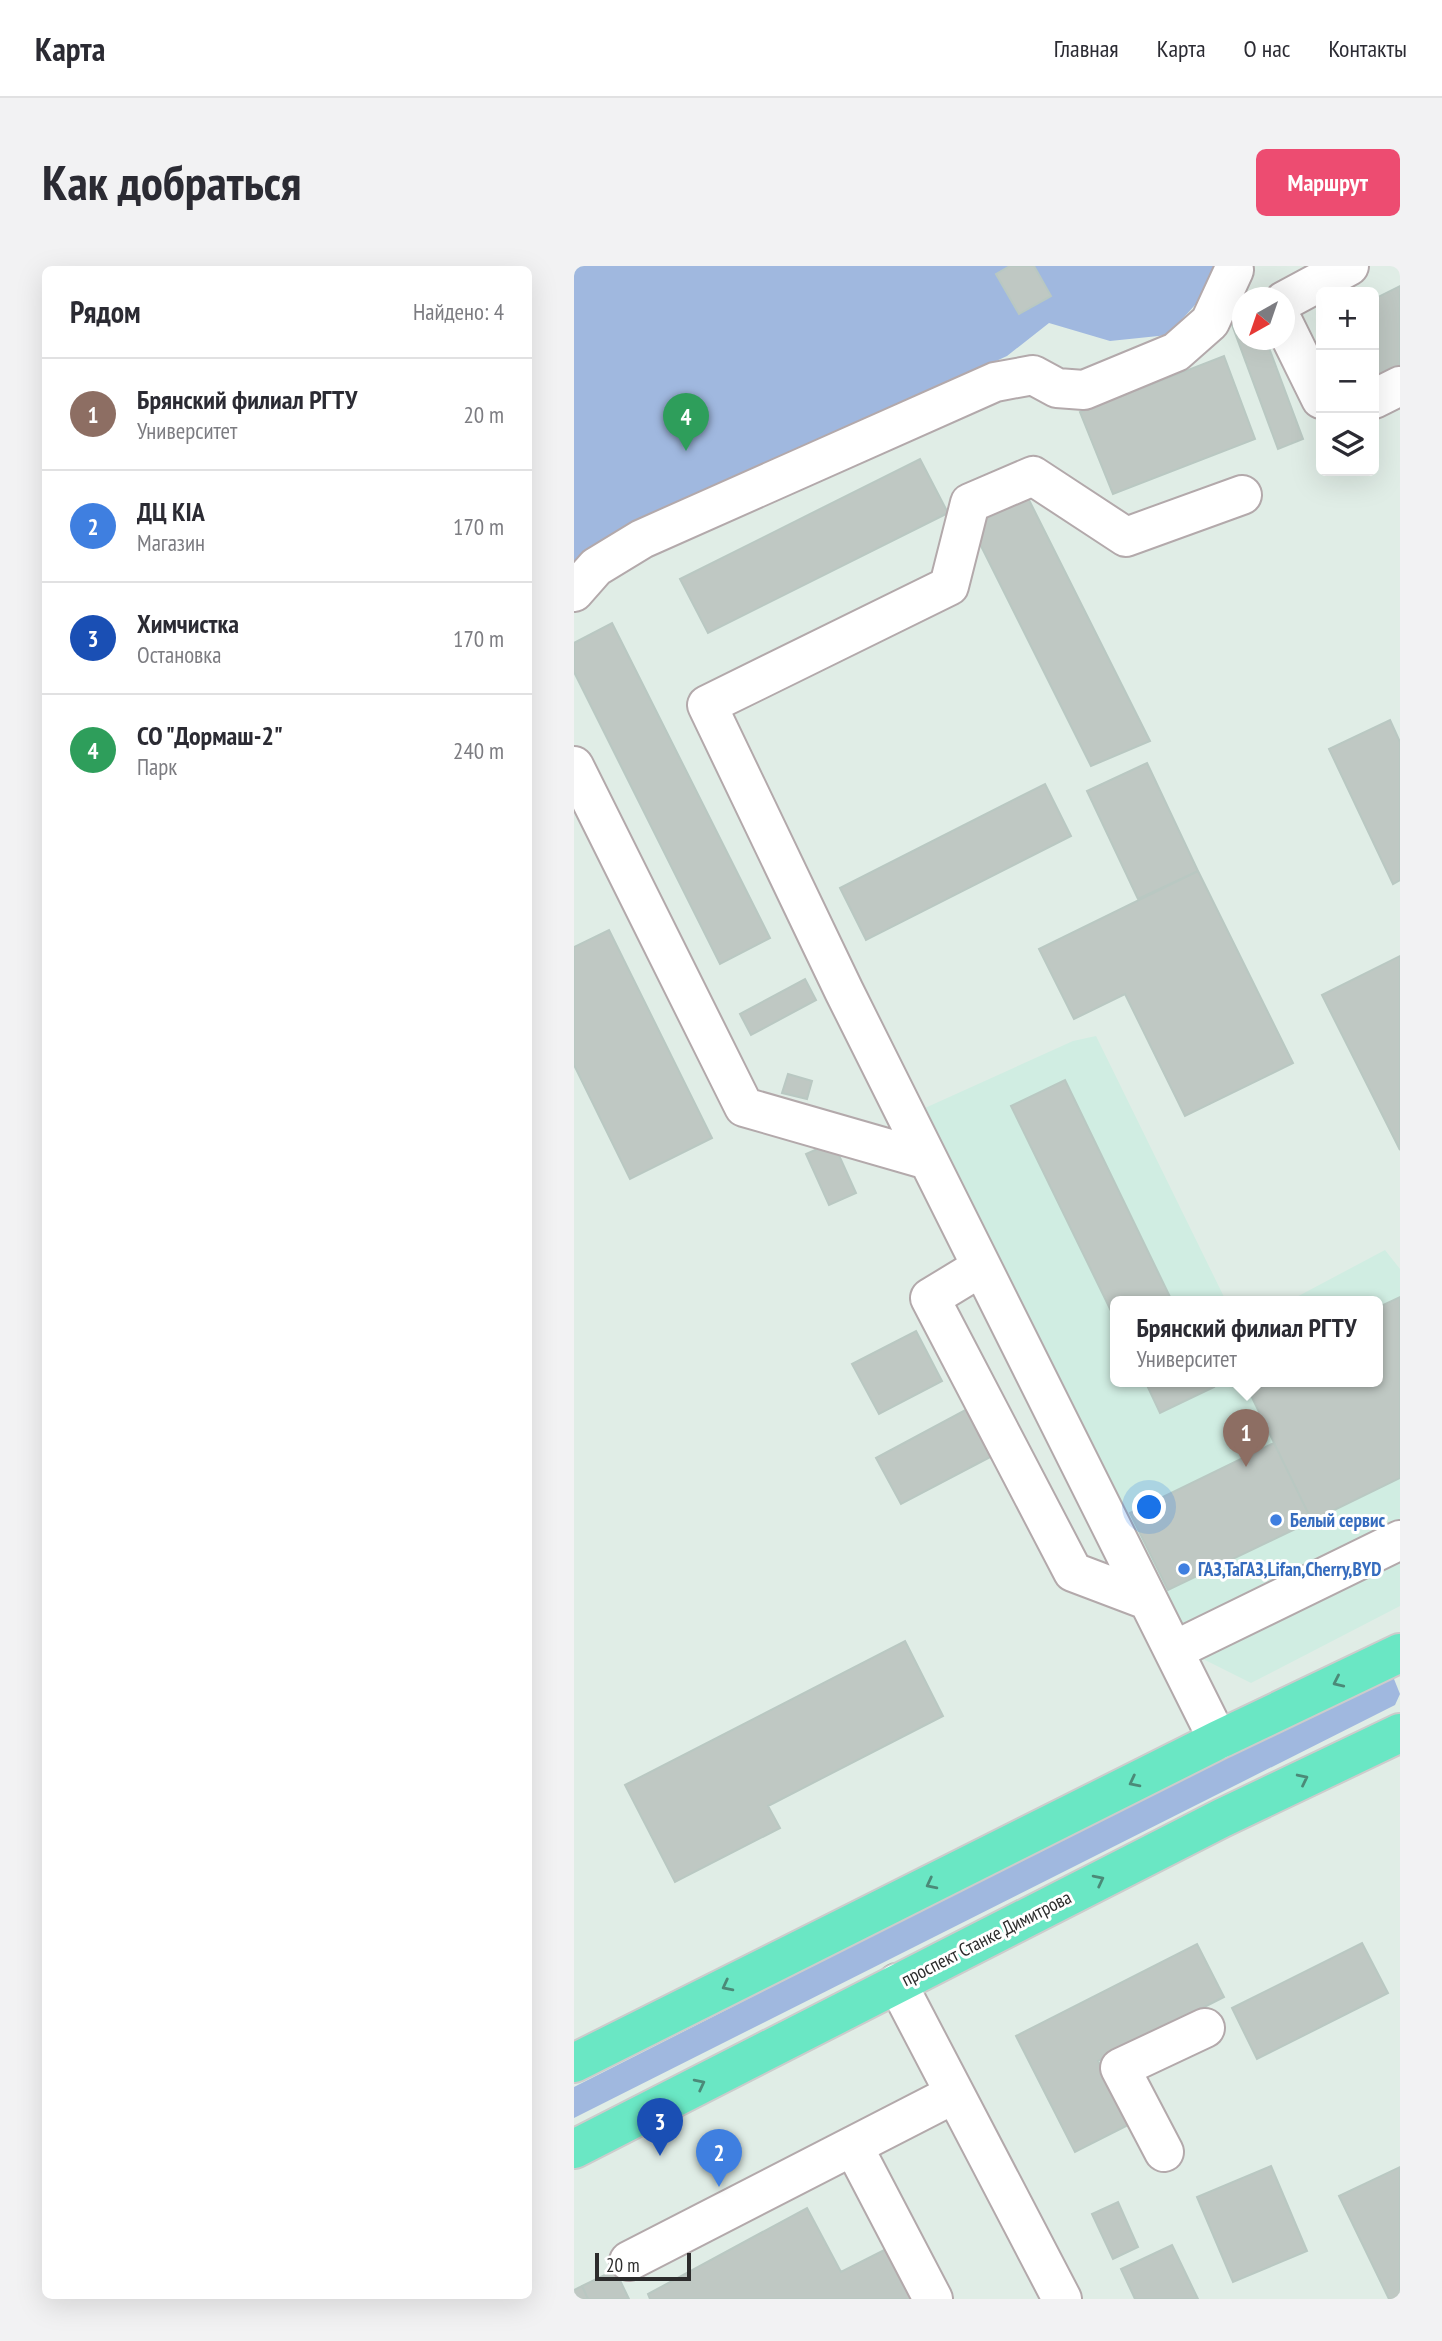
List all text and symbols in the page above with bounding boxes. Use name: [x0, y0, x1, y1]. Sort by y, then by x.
text: Карта: [35, 27, 105, 70]
text: Главная: [1054, 33, 1119, 64]
text: Карта: [1157, 33, 1206, 64]
text: О нас: [1244, 33, 1290, 64]
text: Контакты: [1328, 33, 1407, 64]
button: Маршрут: [1256, 149, 1400, 216]
text: Как добраться: [42, 150, 301, 214]
north arrow: [1232, 287, 1295, 350]
map controls: [1316, 287, 1379, 476]
button: +: [1316, 287, 1379, 350]
text: Рядом: [70, 292, 141, 331]
text: Найдено: 4: [413, 297, 504, 326]
button: −: [1316, 350, 1379, 413]
text: Брянский филиал РГТУ: [137, 383, 357, 416]
pin: 4: [663, 393, 709, 451]
text: 1: [88, 400, 99, 429]
text: 20 m: [463, 400, 504, 429]
button: layers: [1316, 413, 1379, 476]
text: Университет: [137, 416, 237, 445]
text: ДЦ KIA: [137, 495, 205, 528]
text: 2: [88, 512, 99, 541]
text: 170 m: [453, 512, 504, 541]
text: Магазин: [137, 528, 205, 557]
text: Химчистка: [137, 607, 239, 640]
text: 3: [88, 624, 99, 653]
text: 170 m: [453, 624, 504, 653]
text: Остановка: [137, 640, 221, 669]
text: СО "Дормаш-2": [137, 719, 283, 752]
text: 4: [88, 736, 99, 765]
text: 240 m: [453, 736, 504, 765]
text: Парк: [137, 752, 177, 781]
popup: [1110, 1296, 1383, 1387]
text: Брянский филиал РГТУ: [1136, 1311, 1357, 1344]
text: Университет: [1136, 1344, 1237, 1373]
pin: 1: [1223, 1409, 1269, 1467]
your location: [1132, 1490, 1166, 1524]
place label: Белый сервис: [1290, 1508, 1385, 1532]
marker: Белый сервис: [1268, 1512, 1284, 1528]
place label: ГАЗ,ТаГАЗ,Lifan,Cherry,BYD: [1198, 1557, 1381, 1581]
marker: ГАЗ,ТаГАЗ,Lifan,Cherry,BYD: [1176, 1561, 1192, 1577]
one-way arrow: [1333, 1674, 1345, 1688]
one-way arrow: [1129, 1773, 1141, 1787]
one-way arrow: [1296, 1773, 1308, 1787]
one-way arrow: [1092, 1875, 1104, 1889]
one-way arrow: [926, 1876, 938, 1890]
street label: проспект Станке Димитрова: [897, 1885, 1075, 1991]
one-way arrow: [722, 1978, 734, 1992]
one-way arrow: [693, 2079, 705, 2093]
pin: 3: [637, 2098, 683, 2156]
pin: 2: [696, 2129, 742, 2187]
scale bar: [595, 2250, 691, 2282]
text: 20 m: [606, 2253, 640, 2277]

